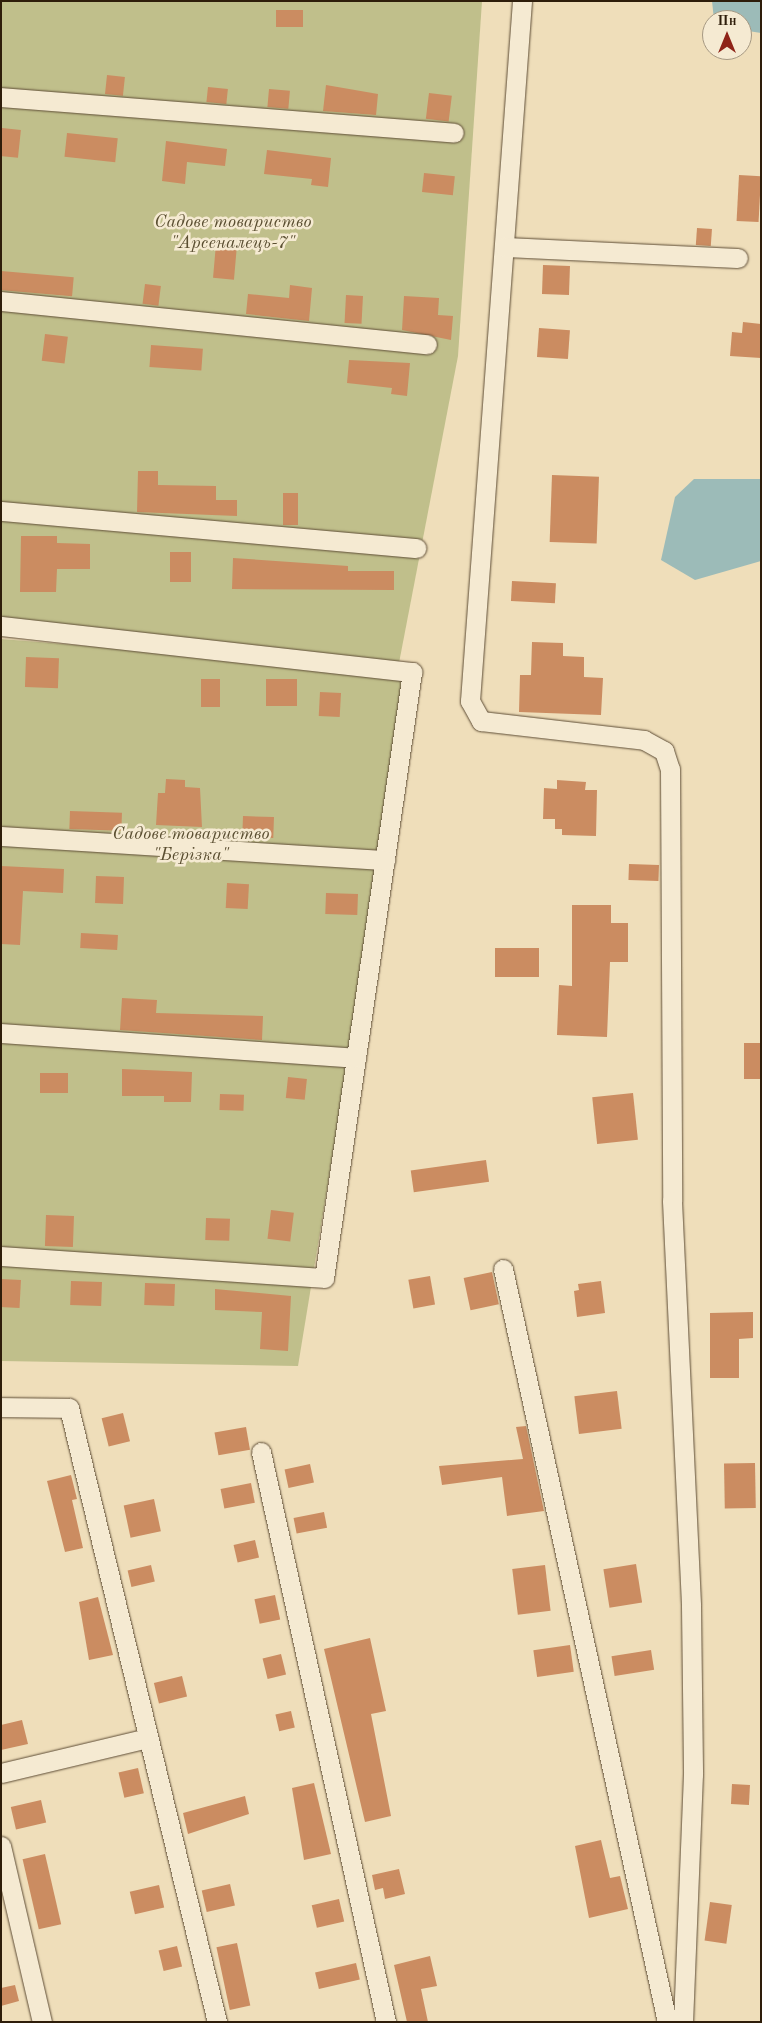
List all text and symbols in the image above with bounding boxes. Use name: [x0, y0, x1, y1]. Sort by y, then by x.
north arrow: [702, 10, 752, 60]
text: Пн: [717, 14, 737, 28]
park label: Садове товариство "Арсеналець-7": [154, 212, 312, 254]
park label: Садове товариство "Берізка": [112, 824, 270, 866]

